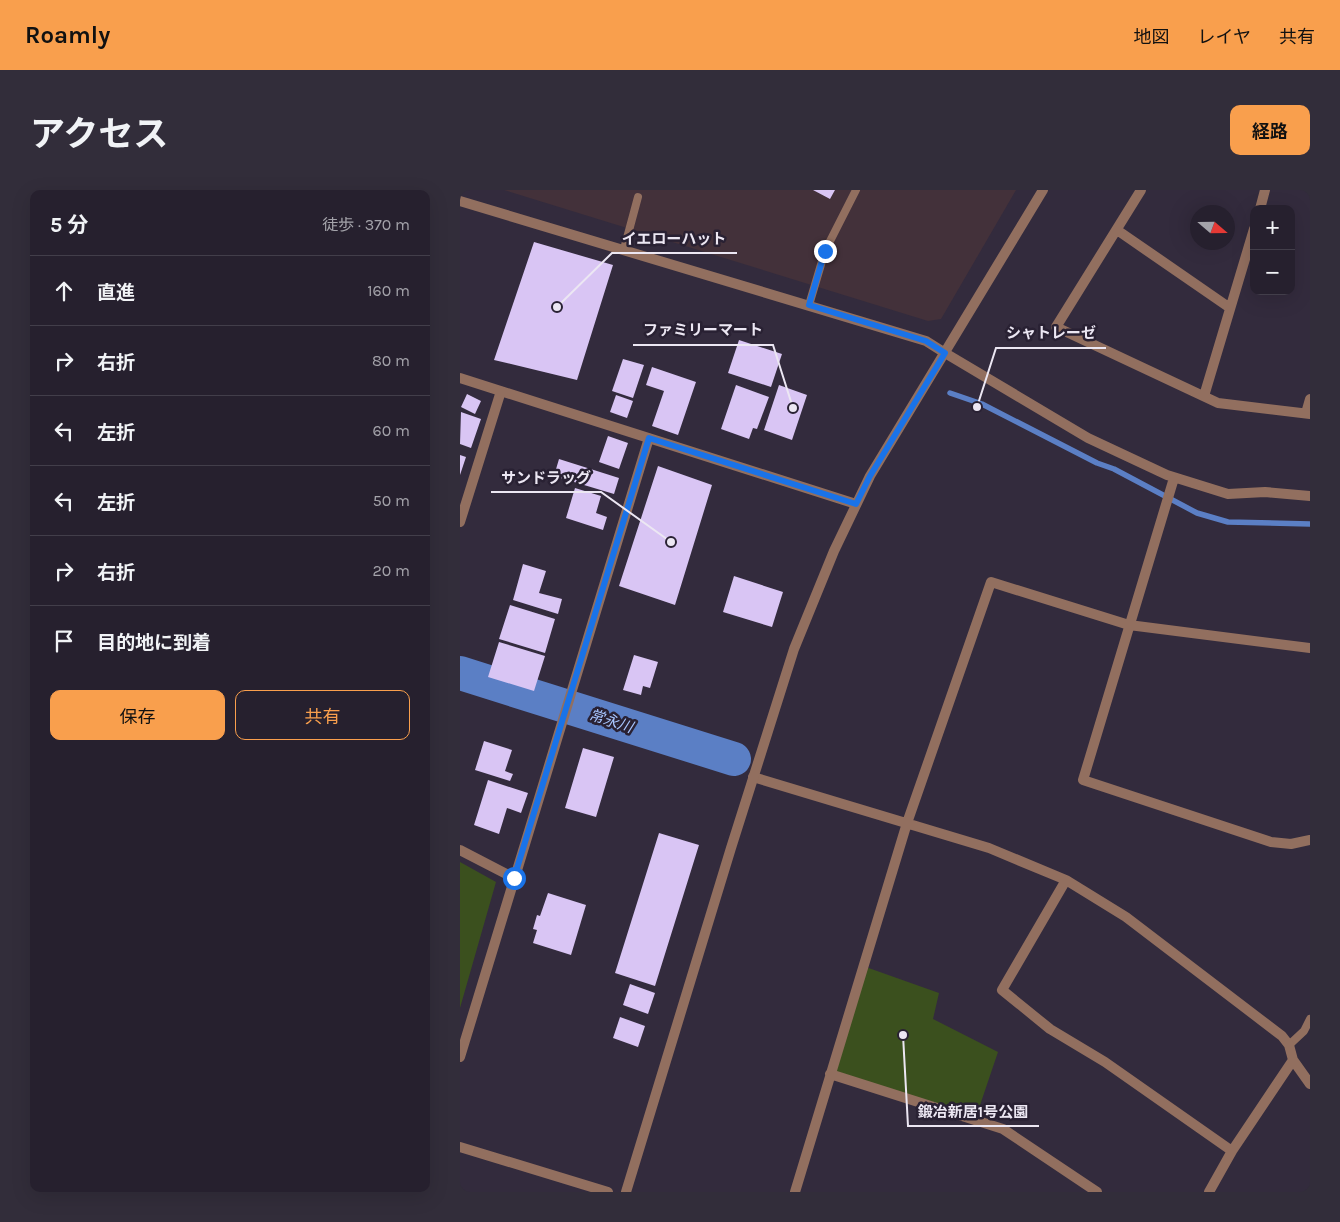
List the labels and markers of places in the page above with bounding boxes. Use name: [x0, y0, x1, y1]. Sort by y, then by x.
callout: イエローハット: [612, 223, 737, 253]
callout: ファミリーマート: [633, 315, 773, 345]
callout: シャトレーゼ: [996, 318, 1106, 348]
callout: サンドラッグ: [491, 462, 601, 492]
callout: 鍛冶新居1号公園: [908, 1096, 1039, 1126]

